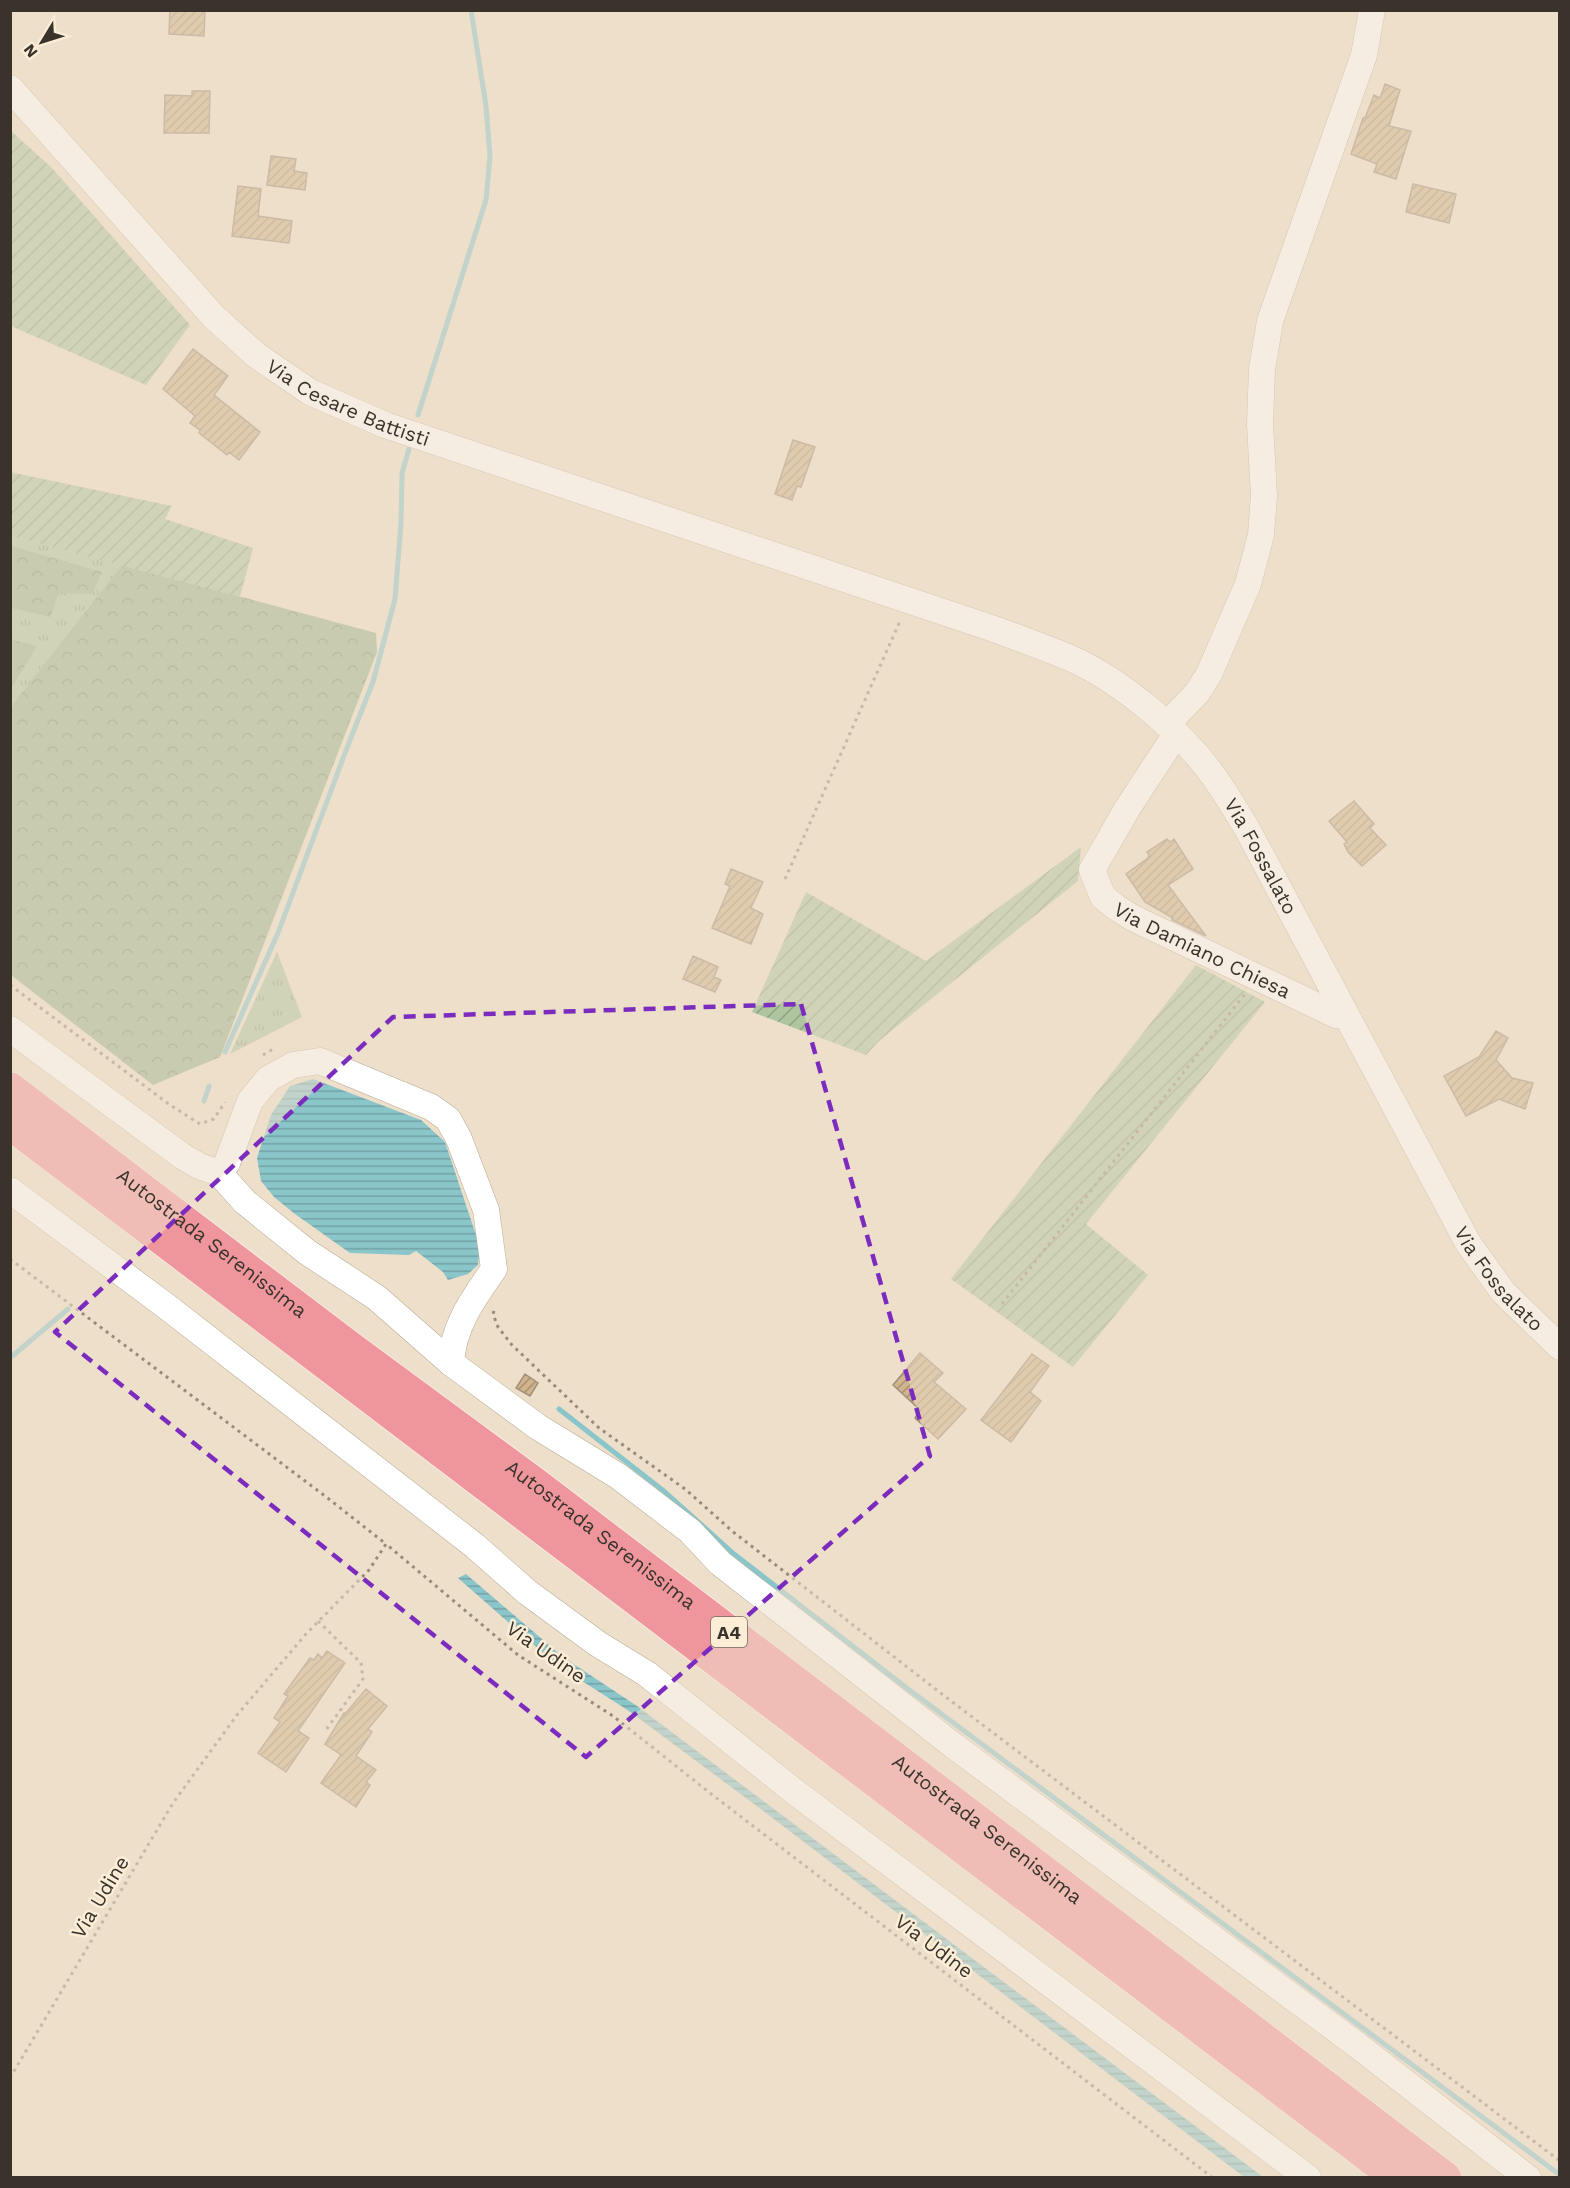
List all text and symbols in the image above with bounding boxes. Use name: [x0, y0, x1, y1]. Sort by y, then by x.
north arrow: [12, 12, 72, 72]
text: N: [19, 40, 42, 61]
street label: Via Cesare Battisti: [262, 354, 433, 451]
street label: Via Fossalato: [1219, 794, 1302, 918]
street label: Via Damiano Chiesa: [1109, 897, 1294, 1003]
street label: Autostrada Serenissima: [112, 1163, 312, 1323]
street label: Via Fossalato: [1449, 1222, 1548, 1336]
street label: Autostrada Serenissima: [501, 1455, 701, 1614]
street label: Via Udine: [502, 1616, 590, 1688]
road number: A4: [711, 1617, 747, 1647]
street label: Autostrada Serenissima: [888, 1749, 1087, 1909]
street label: Via Udine: [66, 1851, 134, 1943]
street label: Via Udine: [890, 1909, 978, 1983]

